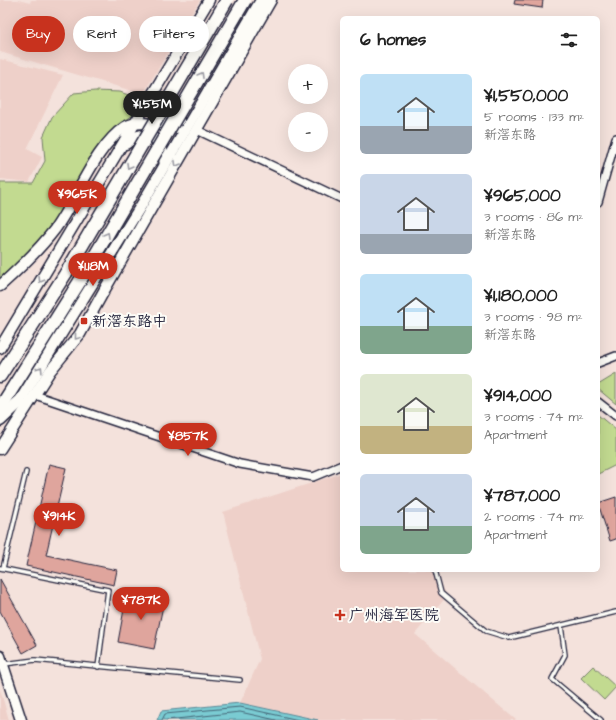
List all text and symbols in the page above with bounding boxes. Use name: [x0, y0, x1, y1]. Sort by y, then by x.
chip: Buy: [12, 16, 65, 52]
chip: Rent: [73, 16, 131, 52]
chip: Filters: [139, 16, 209, 52]
text: 6 homes: [360, 28, 426, 52]
icon: filters: [558, 29, 580, 51]
map controls: [288, 64, 328, 152]
button: +: [288, 64, 328, 104]
one-way arrow: [197, 72, 204, 79]
text: ¥1,550,000: [484, 84, 568, 108]
icon: home: [392, 90, 440, 138]
pin: ¥1.55M: [119, 91, 185, 125]
text: ¥1.55M: [132, 95, 172, 113]
text: 5 rooms · 133 m²: [484, 108, 584, 126]
button: −: [288, 112, 328, 152]
text: 新滘东路: [484, 126, 536, 144]
one-way arrow: [175, 160, 182, 167]
one-way arrow: [126, 162, 133, 169]
pin: ¥965K: [49, 181, 105, 215]
text: ¥965,000: [484, 184, 561, 208]
text: ¥965K: [57, 185, 97, 203]
icon: home: [392, 190, 440, 238]
text: 3 rooms · 86 m²: [484, 208, 583, 226]
text: 新滘东路: [484, 226, 536, 244]
one-way arrow: [103, 232, 110, 239]
pin: ¥1.18M: [60, 253, 126, 287]
text: ¥1.18M: [77, 257, 109, 275]
one-way arrow: [39, 276, 46, 283]
text: ¥1,180,000: [484, 284, 557, 308]
icon: home: [392, 290, 440, 338]
text: 3 rooms · 98 m²: [484, 308, 583, 326]
place label: 新滘东路中: [92, 311, 167, 332]
marker: 新滘东路中: [79, 316, 89, 326]
text: 新滘东路: [484, 326, 536, 344]
one-way arrow: [75, 332, 82, 339]
one-way arrow: [35, 366, 43, 373]
text: ¥914,000: [484, 384, 552, 408]
icon: home: [392, 390, 440, 438]
text: 3 rooms · 74 m²: [484, 408, 584, 426]
pin: ¥857K: [160, 423, 216, 457]
text: Apartment: [484, 426, 548, 444]
text: ¥857K: [168, 427, 208, 445]
text: ¥787,000: [484, 484, 560, 508]
icon: home: [392, 490, 440, 538]
pin: ¥914K: [31, 503, 87, 537]
text: ¥914K: [43, 507, 75, 525]
text: 2 rooms · 74 m²: [484, 508, 584, 526]
text: Apartment: [484, 526, 548, 544]
pin: ¥787K: [113, 587, 169, 621]
text: ¥787K: [121, 591, 161, 609]
place label: 广州海军医院: [349, 605, 439, 626]
marker: 广州海军医院: [334, 609, 346, 621]

